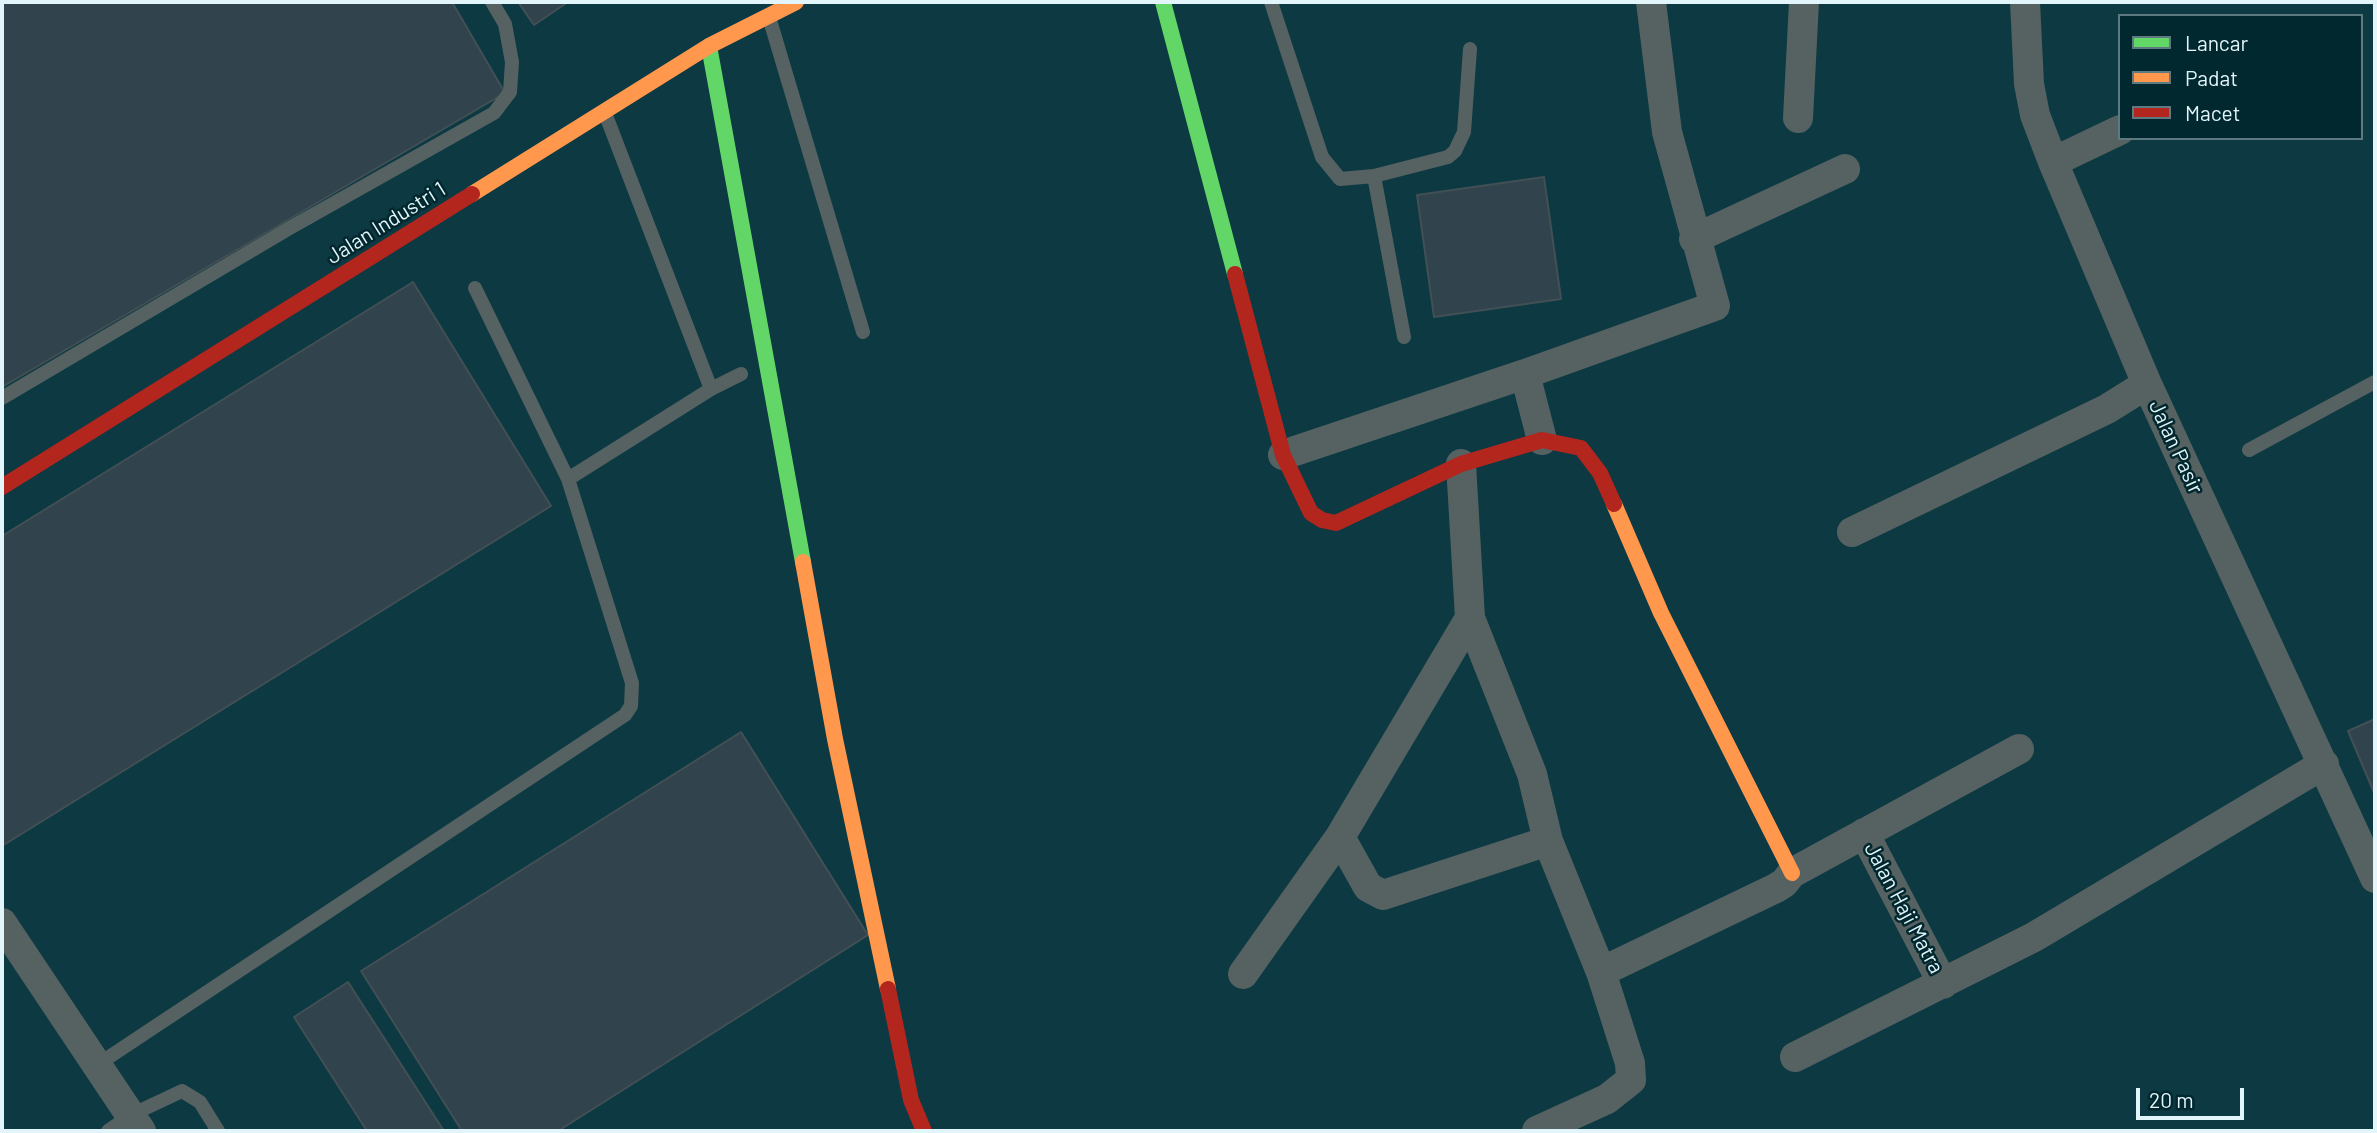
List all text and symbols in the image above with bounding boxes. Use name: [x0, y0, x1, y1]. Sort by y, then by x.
legend: [2118, 14, 2363, 140]
text: Lancar: [2185, 30, 2248, 55]
text: Padat: [2185, 65, 2238, 90]
text: Macet: [2185, 100, 2240, 125]
street label: Jalan Industri 1: [322, 176, 450, 270]
street label: Jalan Pasir: [2143, 396, 2209, 498]
street label: Jalan Haji Matra: [1859, 838, 1949, 978]
scale bar: [2139, 1074, 2248, 1118]
text: 20 m: [2149, 1087, 2194, 1112]

